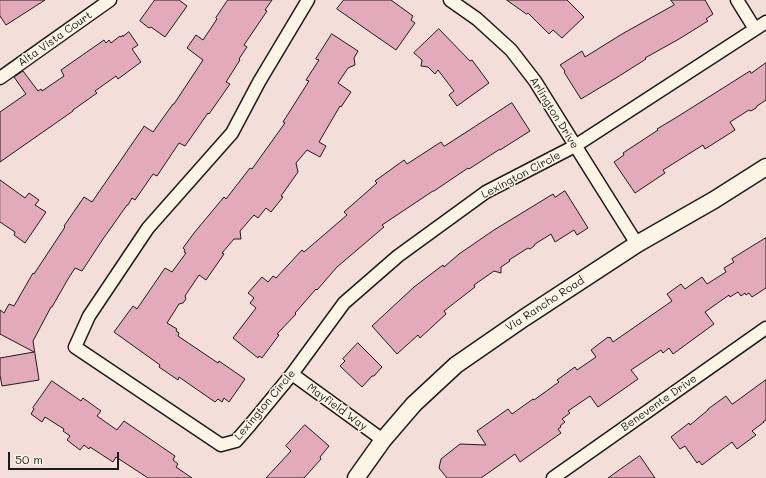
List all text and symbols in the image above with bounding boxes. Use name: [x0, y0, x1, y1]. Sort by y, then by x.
street label: Alta Vista Court: [15, 9, 95, 69]
street label: Arlington Drive: [527, 75, 581, 151]
street label: Lexington Circle: [479, 149, 563, 201]
street label: Via Rancho Road: [503, 274, 587, 334]
street label: Lexington Circle: [232, 367, 298, 443]
street label: Benevente Drive: [619, 372, 699, 434]
street label: Mayfield Way: [304, 381, 370, 433]
scale bar: [10, 444, 121, 470]
text: 50 m: [15, 451, 43, 467]

